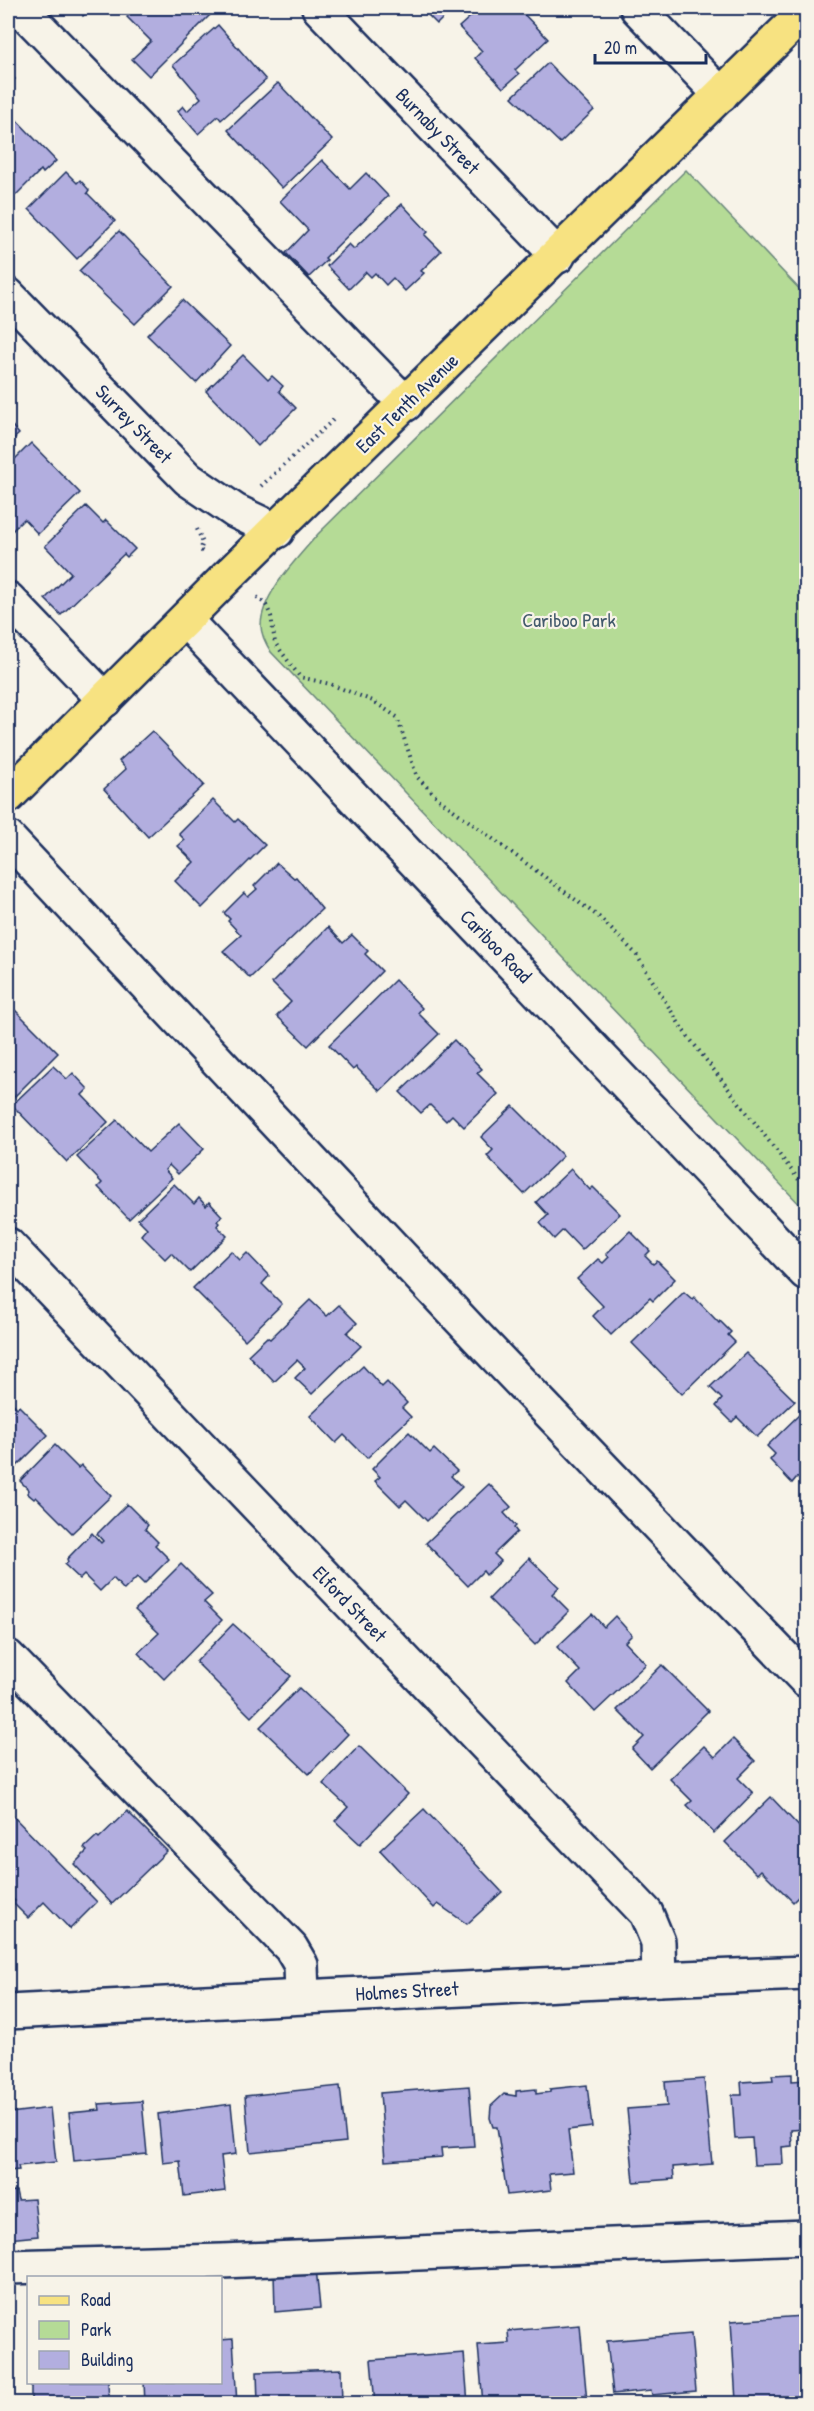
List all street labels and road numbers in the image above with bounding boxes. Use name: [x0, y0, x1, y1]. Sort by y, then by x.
street label: Burnaby Street: [390, 81, 487, 181]
street label: East Tenth Avenue: [350, 347, 464, 458]
street label: Surrey Street: [90, 378, 180, 470]
street label: Cariboo Road: [454, 903, 538, 989]
street label: Elford Street: [307, 1560, 394, 1648]
street label: Holmes Street: [355, 1974, 460, 2007]

